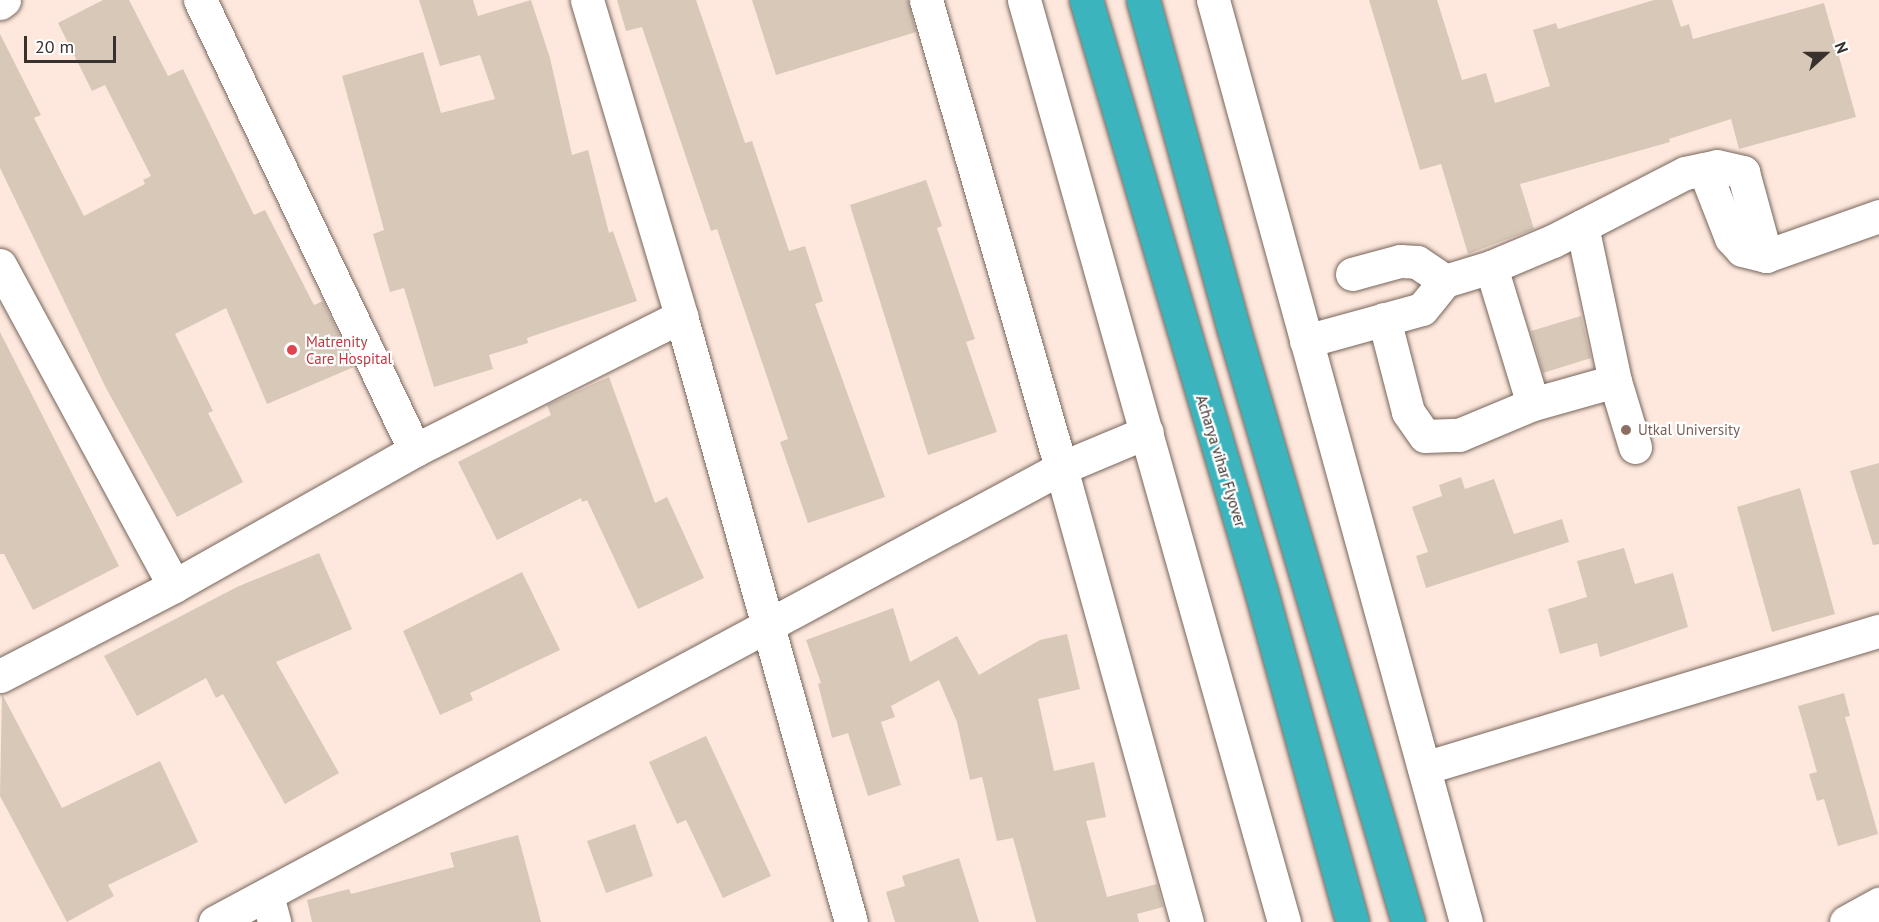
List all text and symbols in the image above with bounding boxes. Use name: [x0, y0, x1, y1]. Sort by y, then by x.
scale bar: [27, 24, 118, 62]
north arrow: [1795, 24, 1855, 84]
text: 20 m: [35, 35, 74, 58]
text: N: [1831, 39, 1853, 56]
place label: Matrenity Care Hospital: [306, 332, 392, 367]
marker: Matrenity Care Hospital: [283, 341, 301, 359]
street label: Acharya vihar Flyover: [1192, 393, 1250, 529]
place label: Utkal University: [1638, 421, 1740, 439]
marker: Utkal University: [1619, 423, 1633, 437]

